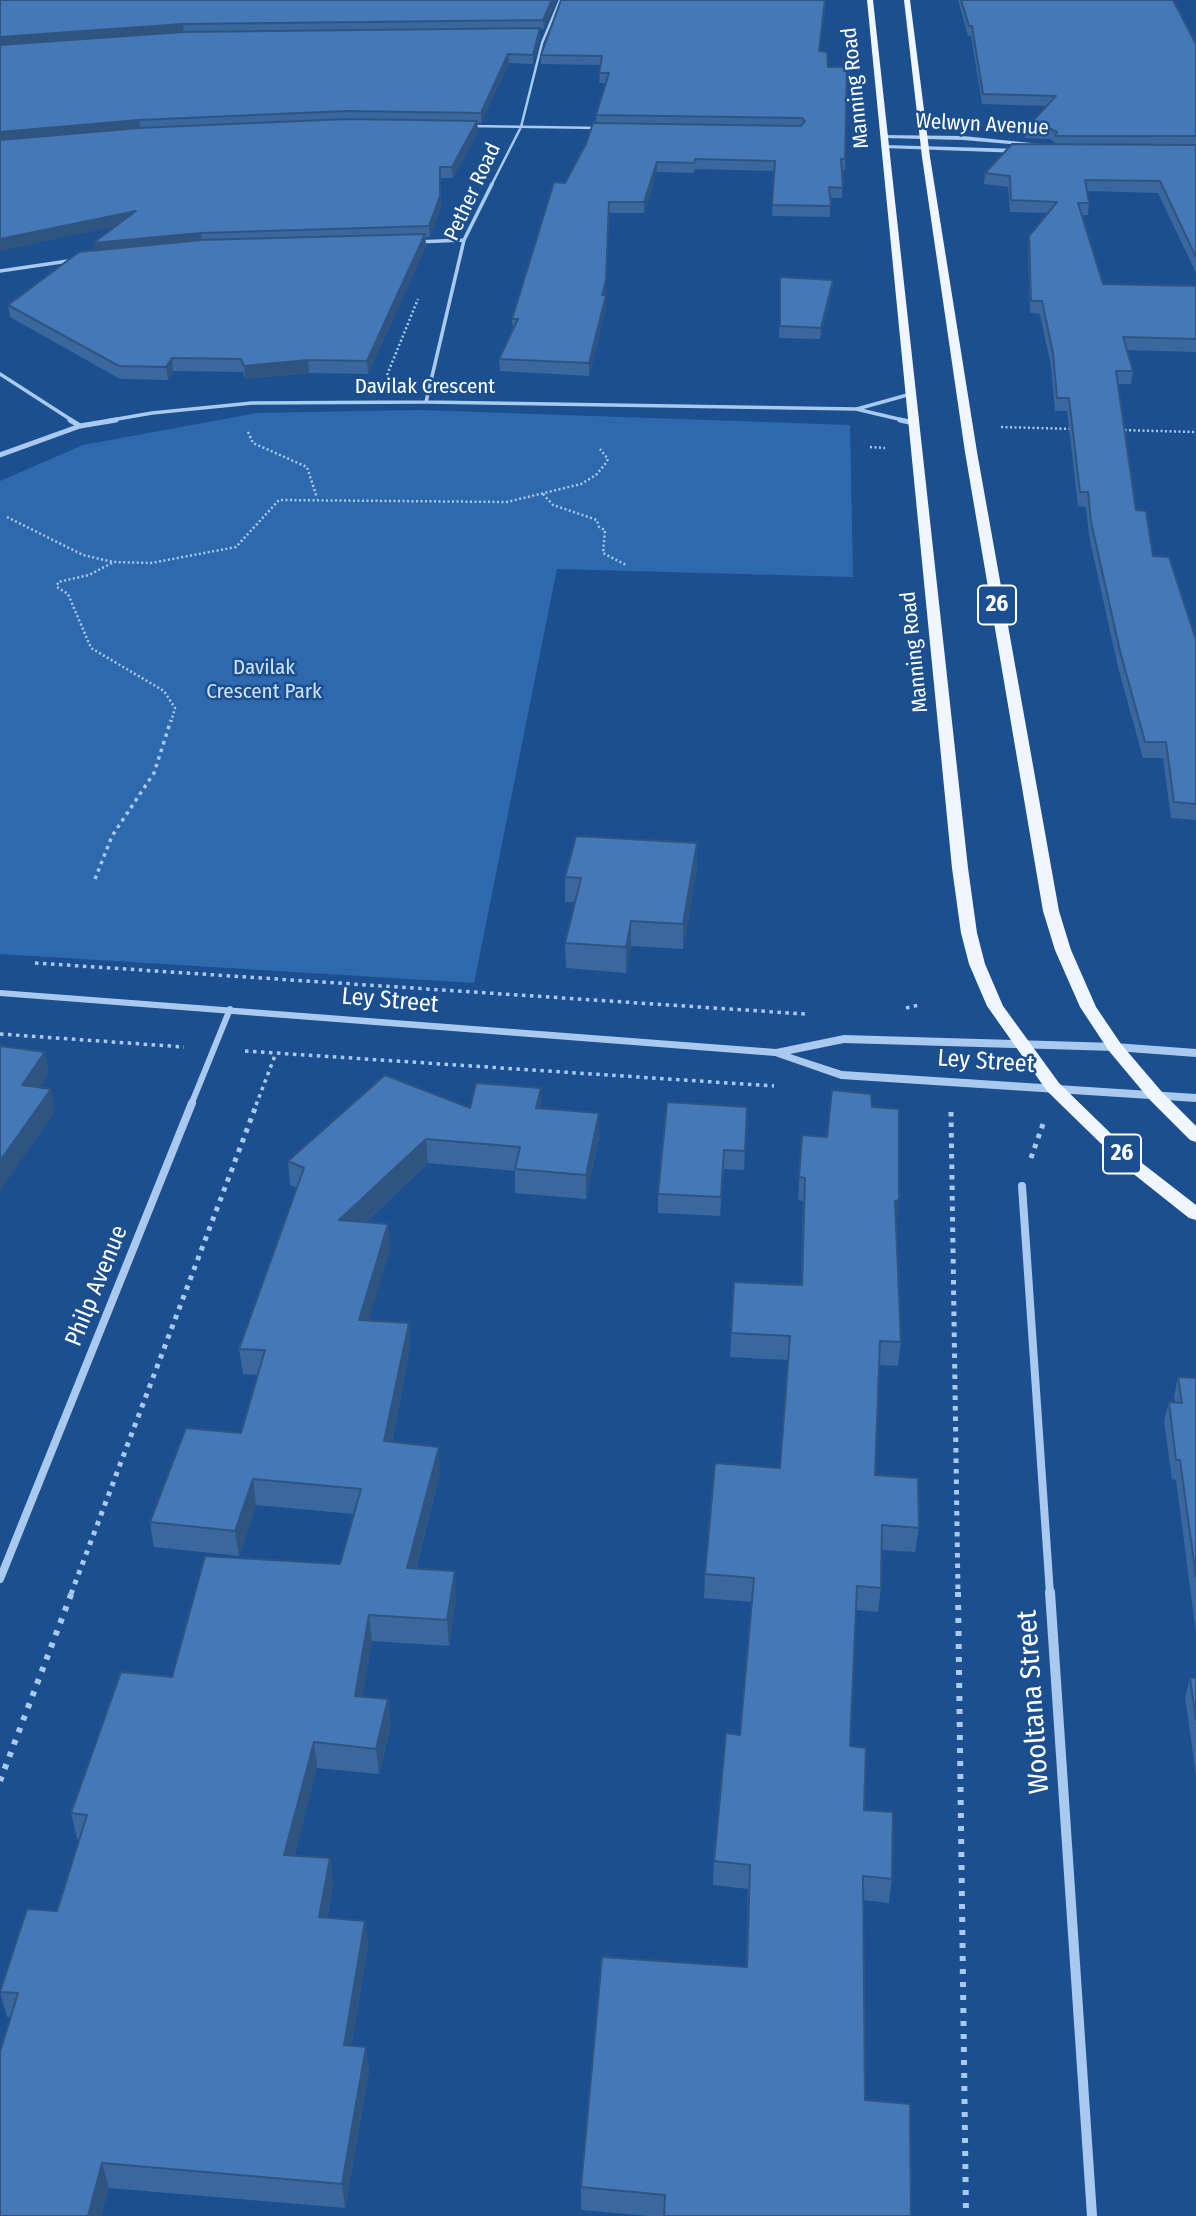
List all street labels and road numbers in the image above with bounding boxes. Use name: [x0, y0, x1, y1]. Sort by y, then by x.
street label: Manning Road: [837, 26, 875, 150]
street label: Welwyn Avenue: [915, 109, 1049, 141]
street label: Pether Road: [439, 139, 507, 245]
street label: Davilak Crescent: [355, 374, 495, 400]
road number: 26: [978, 586, 1016, 624]
street label: Manning Road: [896, 590, 934, 714]
street label: Ley Street: [340, 982, 440, 1020]
street label: Ley Street: [937, 1044, 1035, 1080]
road number: 26: [1103, 1134, 1141, 1174]
street label: Philp Avenue: [60, 1221, 134, 1351]
street label: Wooltana Street: [1011, 1609, 1057, 1795]

